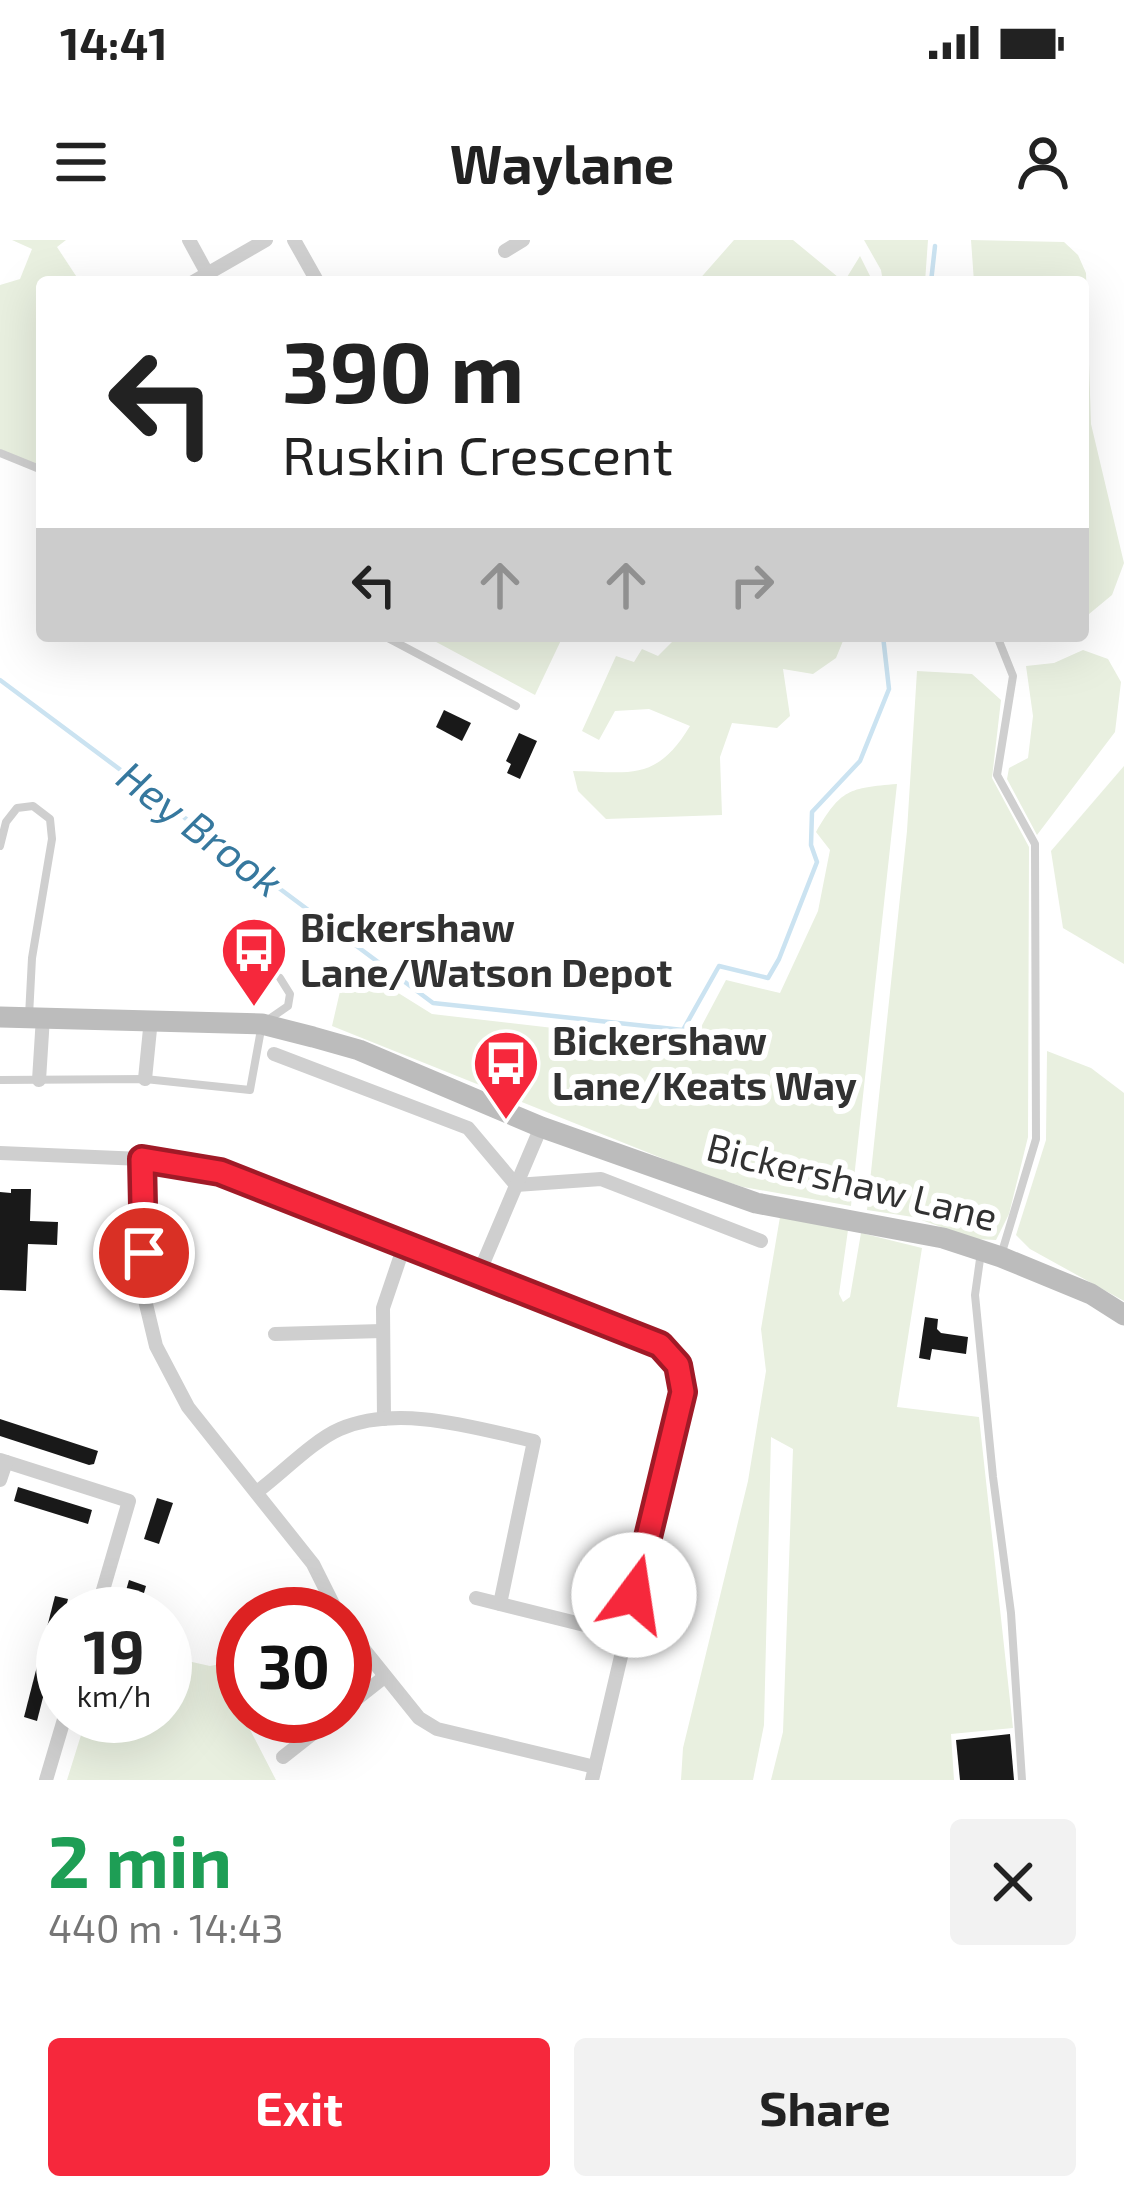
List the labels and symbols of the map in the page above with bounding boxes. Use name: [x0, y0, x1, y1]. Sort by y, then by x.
water label: Hey Brook: [108, 749, 294, 907]
place label: Bickershaw Lane/Watson Depot: [300, 903, 672, 995]
bus stop icon: Bickershaw Lane/Watson Depot: [219, 915, 289, 1009]
place label: Bickershaw Lane/Keats Way: [552, 1016, 857, 1109]
bus stop icon: Bickershaw Lane/Keats Way: [471, 1028, 541, 1122]
street label: Bickershaw Lane: [702, 1122, 1003, 1239]
pin: [93, 1202, 195, 1304]
position arrow: [571, 1532, 697, 1658]
speed limit sign: 30: [216, 1587, 372, 1743]

